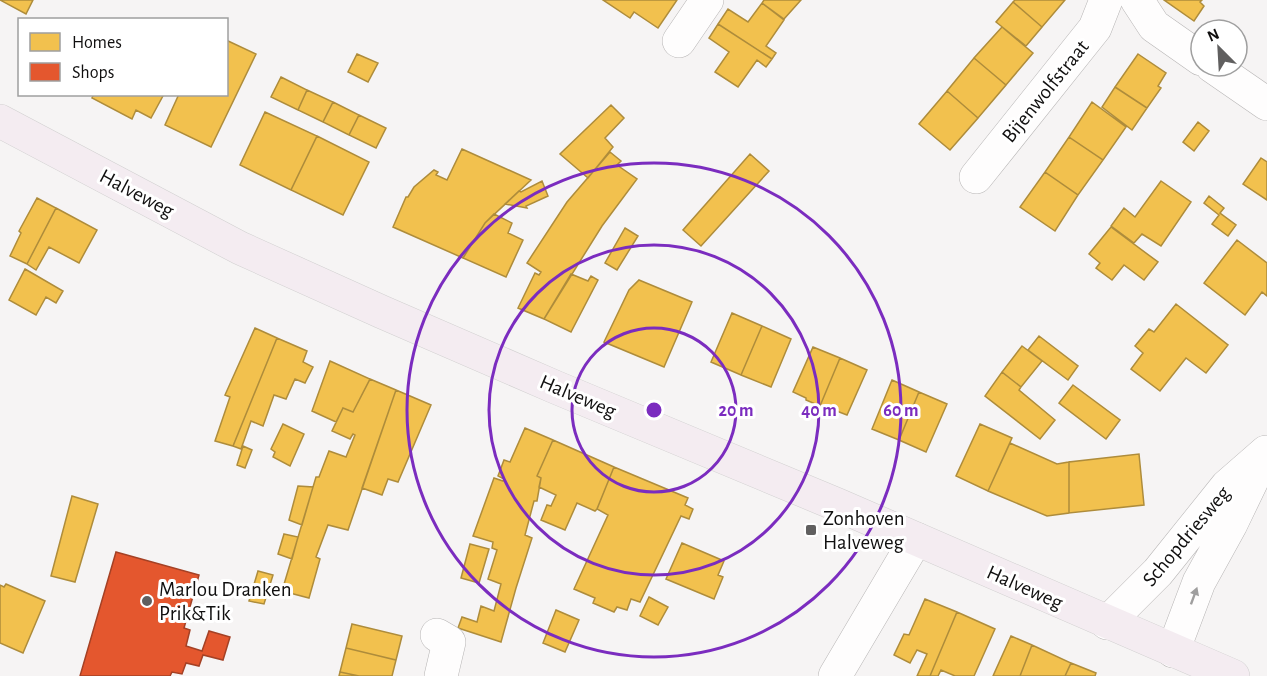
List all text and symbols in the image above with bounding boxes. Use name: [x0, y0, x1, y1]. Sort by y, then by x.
legend: [18, 18, 228, 96]
north arrow: [1189, 18, 1249, 78]
text: N: [1205, 26, 1222, 45]
text: Homes: [72, 34, 122, 52]
street label: Bijenwolfstraat: [998, 36, 1093, 146]
text: Shops: [72, 64, 114, 82]
street label: Halveweg: [96, 165, 178, 222]
street label: Halveweg: [537, 371, 620, 422]
centre of rings: [644, 400, 664, 420]
text: 20 m: [718, 402, 754, 420]
text: 40 m: [801, 402, 837, 420]
text: 60 m: [883, 402, 919, 420]
street label: Schopdriesweg: [1139, 482, 1235, 590]
place label: Zonhoven Halveweg: [823, 508, 905, 553]
marker: Zonhoven Halveweg: [804, 523, 818, 537]
street label: Halveweg: [984, 561, 1067, 614]
place label: Marlou Dranken Prik&Tik: [159, 579, 292, 624]
one-way arrow: [1190, 587, 1199, 605]
marker: Marlou Dranken Prik&Tik: [140, 594, 154, 608]

